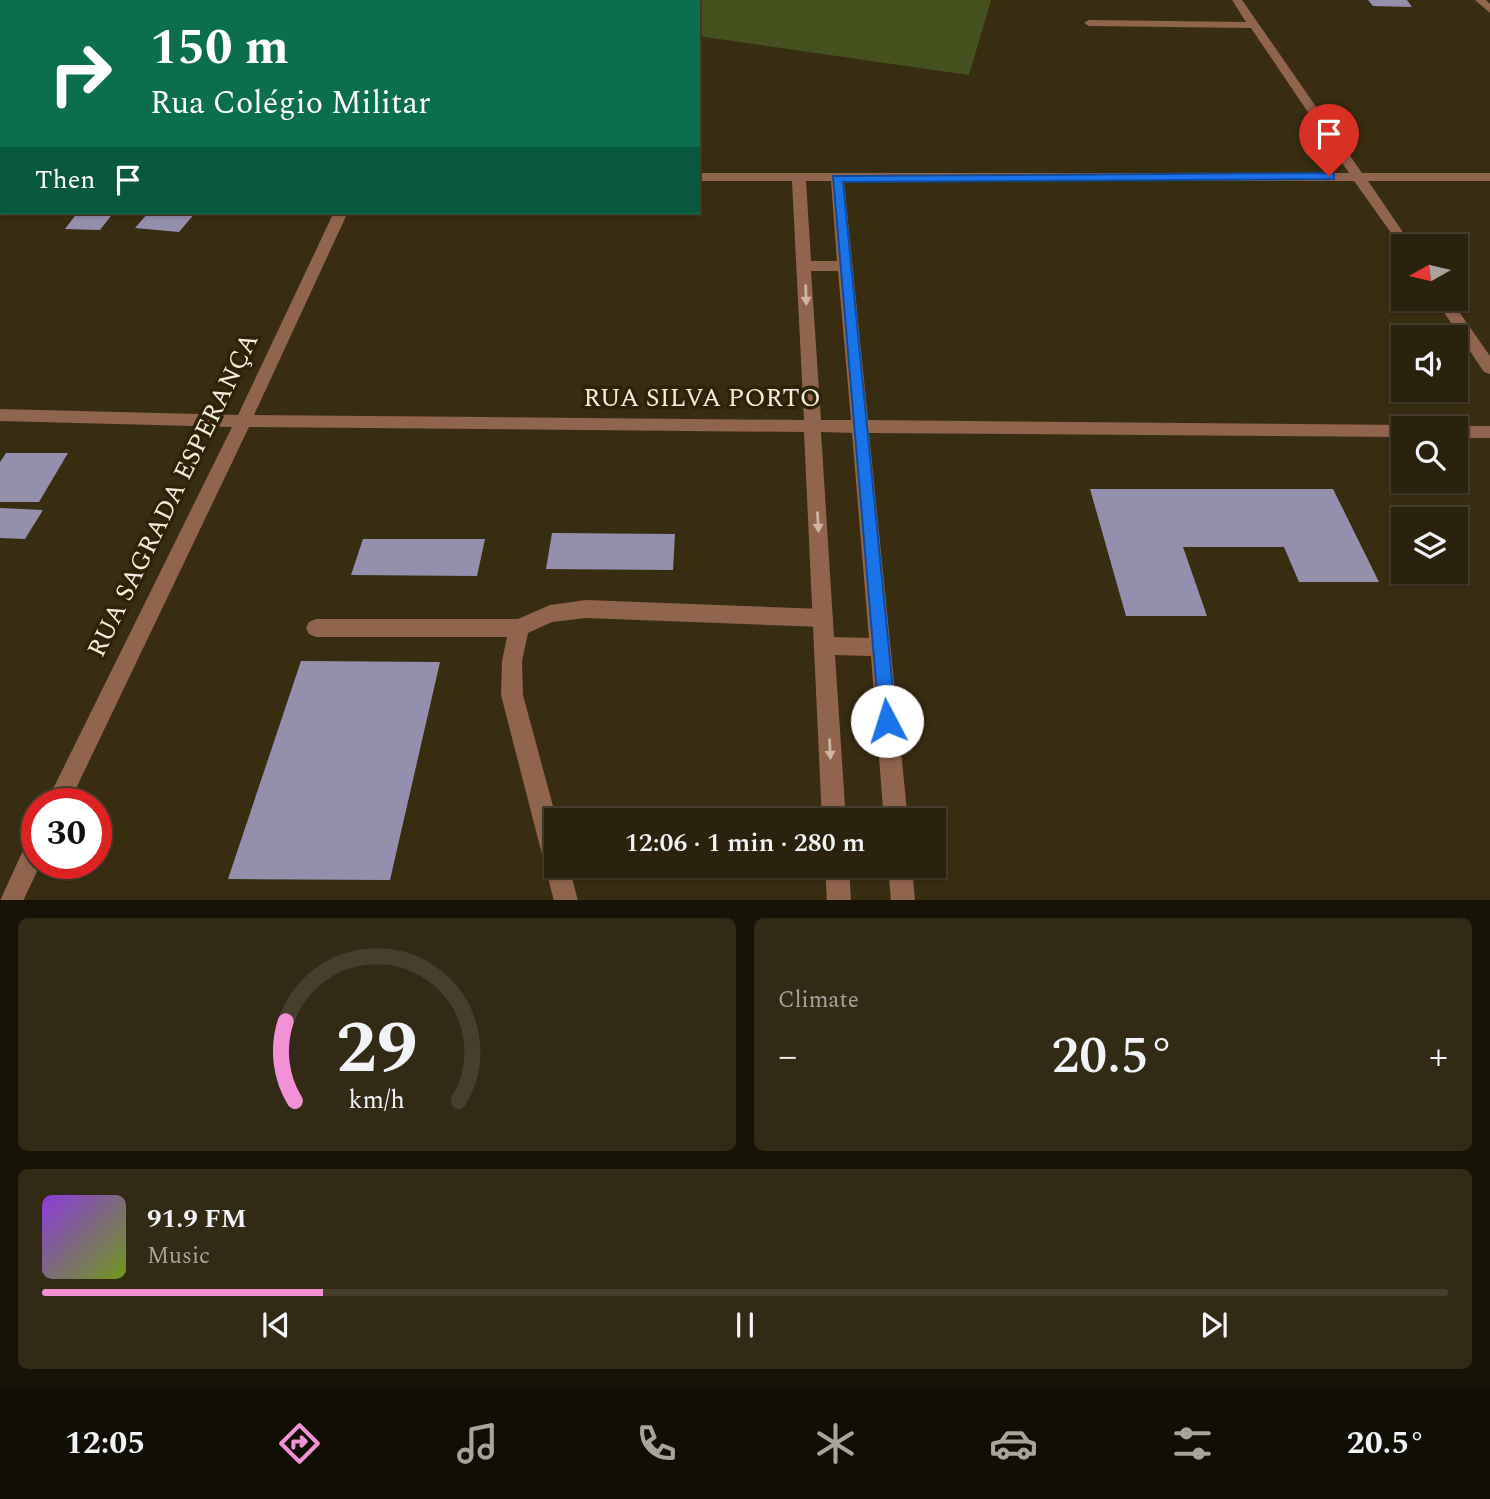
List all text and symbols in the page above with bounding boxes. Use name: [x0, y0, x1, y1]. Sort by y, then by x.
text: 150 m: [150, 11, 289, 86]
icon: right: [35, 28, 126, 119]
text: Rua Colégio Militar: [150, 79, 431, 128]
pin: [1299, 104, 1359, 176]
icon: arrive: [1310, 115, 1348, 153]
text: Then: [35, 160, 95, 200]
icon: arrive: [109, 161, 147, 199]
north arrow: [1391, 234, 1468, 312]
map controls: [1391, 234, 1468, 584]
one-way arrow: [801, 284, 812, 306]
button: sound: [1391, 325, 1468, 402]
street label: RUA SAGRADA ESPERANÇA: [77, 326, 269, 664]
street label: RUA SILVA PORTO: [583, 378, 821, 418]
button: search: [1391, 416, 1468, 493]
button: layers: [1391, 507, 1468, 584]
one-way arrow: [812, 511, 823, 533]
position arrow: [850, 684, 924, 758]
one-way arrow: [825, 739, 836, 761]
speed limit sign: 30: [21, 788, 112, 879]
text: 12:06 · 1 min · 280 m: [625, 823, 865, 863]
text: Climate: [778, 983, 859, 1018]
text: 29: [336, 994, 418, 1105]
text: 20.5°: [1051, 1017, 1175, 1096]
text: −: [778, 1028, 797, 1086]
text: +: [1429, 1028, 1448, 1086]
text: km/h: [349, 1081, 405, 1119]
text: 91.9 FM: [147, 1199, 247, 1239]
text: Music: [147, 1239, 210, 1274]
icon: previous: [257, 1306, 295, 1344]
icon: pause: [726, 1306, 764, 1344]
icon: next: [1195, 1306, 1233, 1344]
text: 12:05: [65, 1419, 145, 1468]
icon: directions: [275, 1419, 324, 1468]
icon: music: [453, 1419, 502, 1468]
icon: phone: [632, 1419, 681, 1468]
icon: climate: [811, 1419, 860, 1468]
icon: car: [989, 1419, 1038, 1468]
icon: filters: [1168, 1419, 1217, 1468]
text: 20.5°: [1347, 1419, 1425, 1468]

